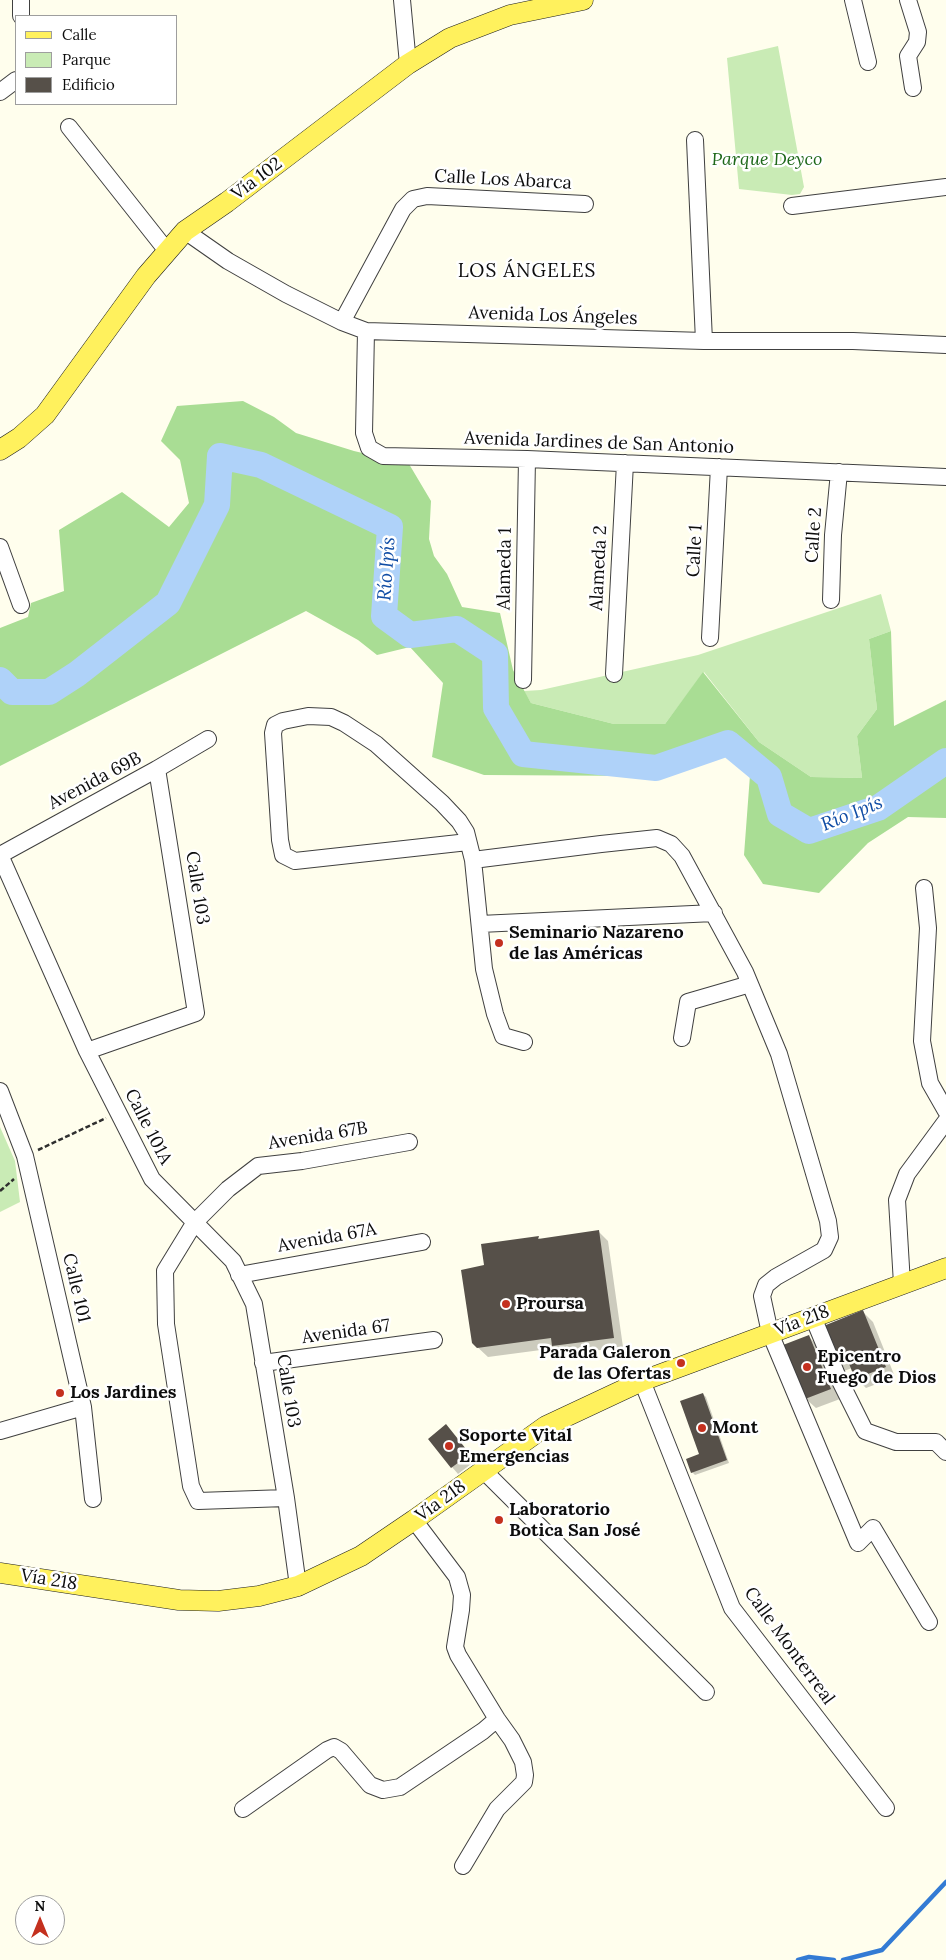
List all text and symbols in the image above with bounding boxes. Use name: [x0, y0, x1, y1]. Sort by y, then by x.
legend: [15, 15, 178, 105]
text: Calle: [62, 25, 97, 44]
text: Parque: [62, 50, 111, 69]
text: Edificio: [62, 75, 115, 94]
park label: Parque Deyco: [712, 149, 822, 171]
street label: Vía 102: [227, 153, 287, 205]
street label: Calle Los Abarca: [434, 166, 572, 194]
district label: LOS ÁNGELES: [456, 261, 598, 283]
street label: Avenida Los Ángeles: [468, 302, 638, 330]
street label: Avenida Jardines de San Antonio: [464, 427, 734, 459]
street label: Calle 2: [801, 506, 827, 564]
street label: Calle 1: [683, 524, 707, 578]
street label: Alameda 2: [586, 525, 612, 611]
street label: Alameda 1: [493, 528, 517, 610]
water label: Río Ipís: [373, 536, 401, 602]
street label: Avenida 69B: [45, 747, 145, 815]
water label: Río Ipís: [818, 791, 886, 837]
street label: Calle 103: [181, 850, 213, 926]
place label: Seminario Nazareno de las Américas: [509, 922, 684, 964]
marker: Seminario Nazareno de las Américas: [493, 937, 505, 949]
street label: Calle 101A: [120, 1086, 176, 1168]
street label: Avenida 67B: [267, 1117, 369, 1155]
street label: Avenida 67A: [276, 1219, 378, 1257]
street label: Calle 101: [58, 1251, 94, 1325]
place label: Proursa: [516, 1293, 584, 1315]
marker: Proursa: [500, 1298, 512, 1310]
street label: Vía 218: [772, 1301, 832, 1341]
street label: Avenida 67: [300, 1315, 392, 1349]
place label: Parada Galeron de las Ofertas: [539, 1342, 671, 1385]
place label: Epicentro Fuego de Dios: [817, 1346, 936, 1388]
street label: Calle 103: [272, 1353, 304, 1429]
marker: Parada Galeron de las Ofertas: [675, 1357, 687, 1369]
marker: Epicentro Fuego de Dios: [801, 1361, 813, 1373]
place label: Los Jardines: [70, 1382, 177, 1404]
marker: Los Jardines: [54, 1387, 66, 1399]
place label: Mont: [712, 1417, 758, 1439]
marker: Mont: [696, 1422, 708, 1434]
place label: Soporte Vital Emergencias: [459, 1425, 572, 1468]
marker: Soporte Vital Emergencias: [443, 1440, 455, 1452]
street label: Vía 218: [412, 1476, 470, 1526]
place label: Laboratorio Botica San José: [509, 1499, 641, 1542]
marker: Laboratorio Botica San José: [493, 1514, 505, 1526]
street label: Vía 218: [19, 1565, 79, 1595]
street label: Calle Monterreal: [739, 1583, 839, 1709]
north arrow: [15, 1895, 65, 1945]
text: N: [35, 1897, 45, 1915]

